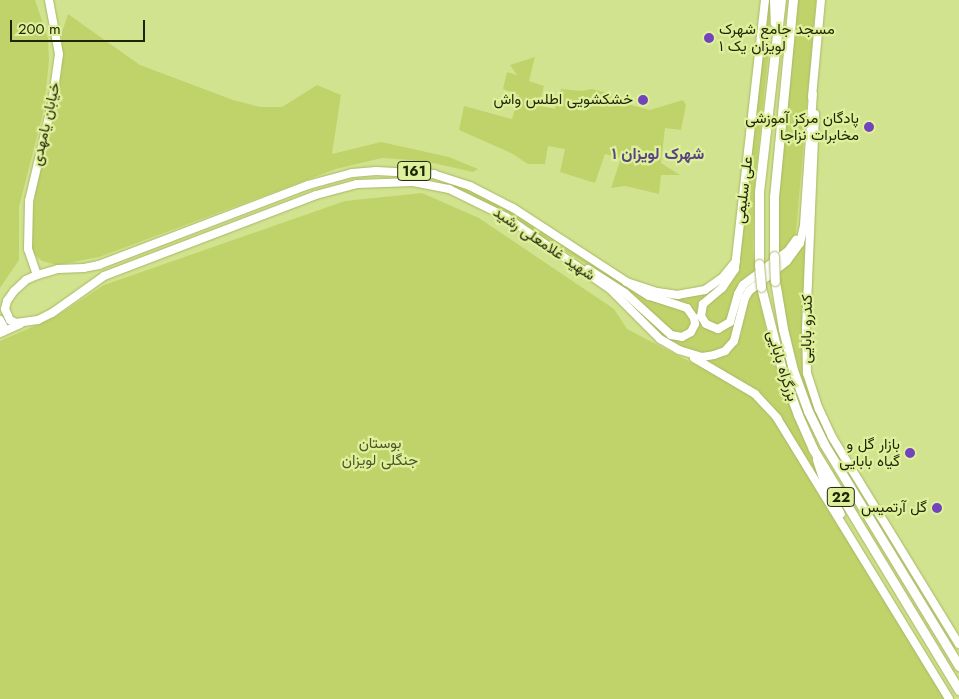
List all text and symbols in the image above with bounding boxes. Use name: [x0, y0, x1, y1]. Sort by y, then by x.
scale bar: [12, 10, 148, 42]
text: 200 m: [18, 18, 61, 40]
place label: مسجد جامع شهرک لویزان یک ۱: [719, 20, 835, 55]
marker: مسجد جامع شهرک لویزان یک ۱: [703, 32, 715, 44]
street label: خیابان یامهدی: [28, 81, 64, 167]
place label: خشکشویی اطلس واش: [493, 91, 633, 109]
marker: خشکشویی اطلس واش: [637, 94, 649, 106]
place label: پادگان مرکز آموزشی مخابرات نزاجا: [745, 109, 859, 144]
marker: پادگان مرکز آموزشی مخابرات نزاجا: [863, 121, 875, 133]
district label: شهرک لویزان ۱: [612, 144, 704, 164]
street label: علی سلیمی: [731, 155, 757, 225]
road number: 161: [396, 160, 432, 182]
street label: شهید غلامعلی رشید: [490, 203, 598, 285]
street label: کندرو بابایی: [797, 294, 817, 364]
street label: بزرگراه بابایی: [763, 328, 801, 404]
park label: بوستان جنگلی لویزان: [342, 434, 418, 469]
place label: بازار گل و گیاه بابایی: [839, 435, 900, 470]
marker: بازار گل و گیاه بابایی: [904, 447, 916, 459]
road number: 22: [826, 486, 856, 508]
place label: گل آرتمیس: [861, 499, 927, 517]
marker: گل آرتمیس: [931, 502, 943, 514]

